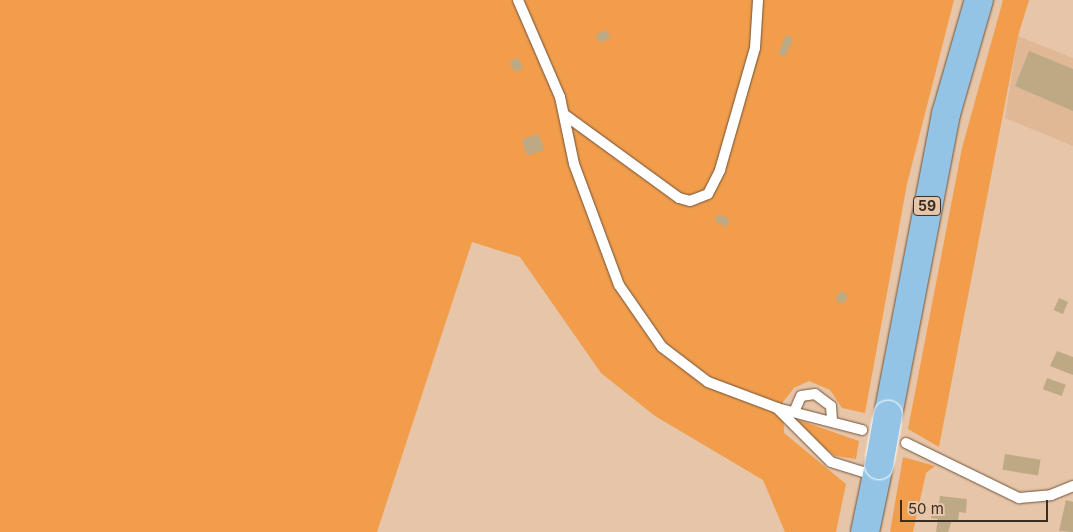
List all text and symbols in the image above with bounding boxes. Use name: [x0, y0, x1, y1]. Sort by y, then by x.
road number: 59: [912, 195, 942, 218]
scale bar: [903, 490, 1050, 522]
text: 50 m: [908, 499, 944, 518]

